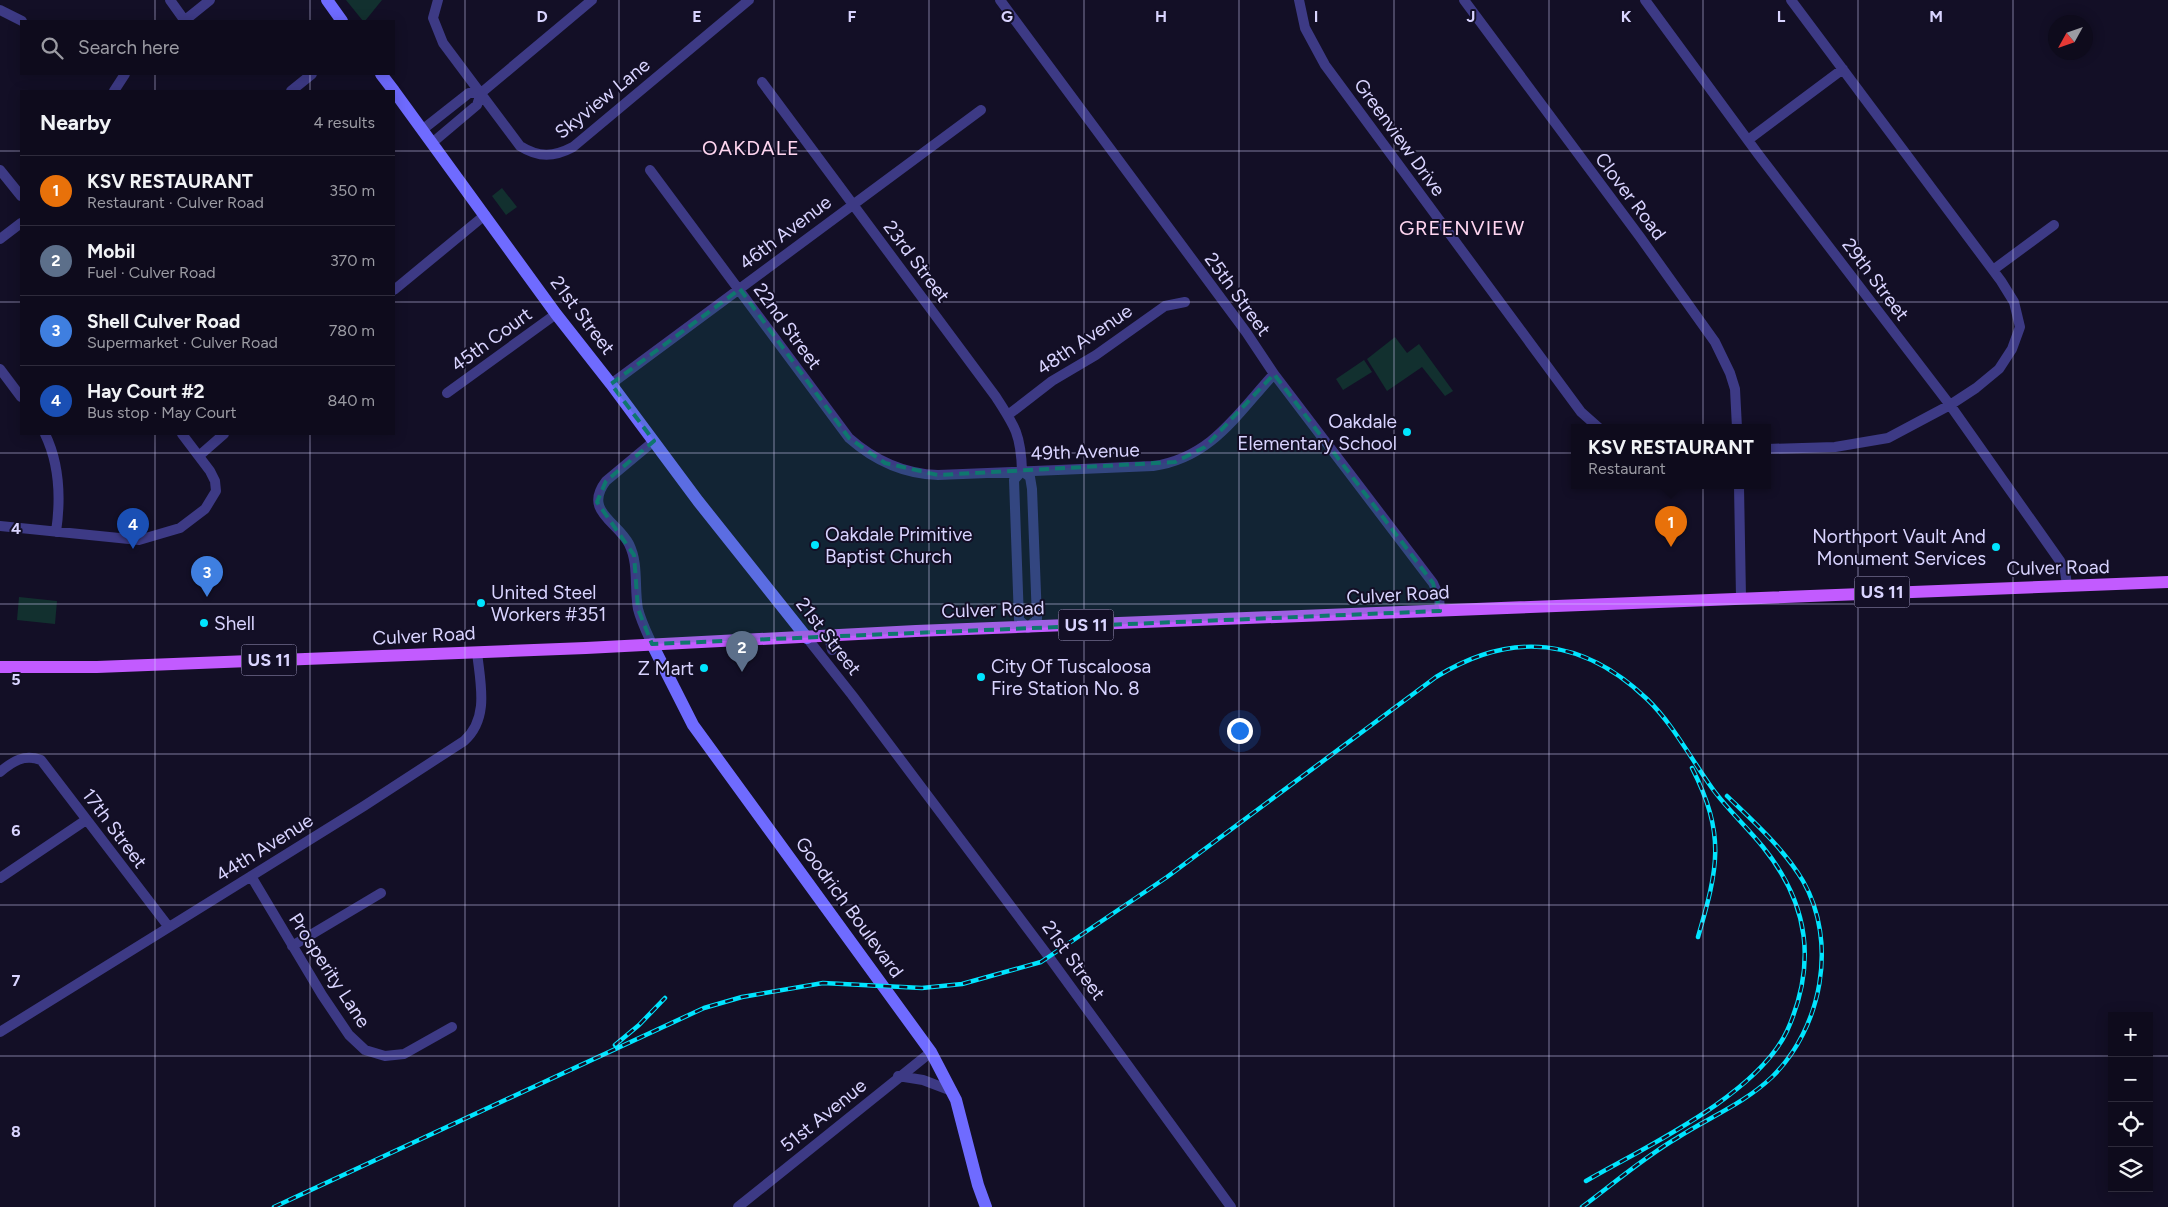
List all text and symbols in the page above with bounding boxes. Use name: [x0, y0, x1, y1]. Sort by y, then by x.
text: D: [536, 7, 548, 26]
text: E: [692, 7, 702, 26]
text: F: [848, 7, 857, 26]
text: G: [1001, 7, 1013, 26]
text: H: [1155, 7, 1167, 26]
text: I: [1314, 7, 1318, 26]
text: J: [1467, 7, 1475, 26]
text: K: [1621, 7, 1632, 26]
text: L: [1777, 7, 1786, 26]
text: M: [1929, 7, 1943, 26]
north arrow: [2048, 15, 2093, 60]
search box: [20, 20, 395, 75]
icon: search: [38, 34, 66, 62]
text: Search here: [78, 36, 180, 59]
street label: Skyview Lane: [550, 53, 654, 144]
street label: Greenview Drive: [1349, 74, 1450, 201]
text: Nearby: [40, 110, 111, 135]
text: 4 results: [314, 113, 375, 132]
district label: OAKDALE: [702, 136, 800, 160]
street label: Clover Road: [1590, 148, 1671, 245]
text: KSV RESTAURANT: [87, 170, 253, 193]
text: 1: [53, 181, 59, 200]
text: 350 m: [329, 181, 375, 200]
street label: 46th Avenue: [735, 190, 836, 274]
text: Restaurant · Culver Road: [87, 193, 264, 212]
street label: 23rd Street: [878, 216, 955, 307]
district label: GREENVIEW: [1399, 216, 1525, 240]
street label: 29th Street: [1837, 234, 1914, 325]
text: Mobil: [87, 240, 135, 263]
street label: 25th Street: [1200, 248, 1275, 340]
text: 2: [51, 251, 61, 270]
text: 370 m: [330, 251, 375, 270]
text: Fuel · Culver Road: [87, 263, 216, 282]
street label: 21st Street: [546, 271, 620, 359]
street label: 22nd Street: [749, 279, 827, 374]
street label: 48th Avenue: [1032, 299, 1136, 380]
street label: 45th Court: [446, 302, 536, 376]
text: Shell Culver Road: [87, 310, 240, 333]
text: 3: [52, 321, 60, 340]
text: 780 m: [329, 321, 375, 340]
text: Supermarket · Culver Road: [87, 333, 278, 352]
text: Hay Court #2: [87, 380, 205, 403]
text: 4: [51, 391, 61, 410]
text: 840 m: [327, 391, 375, 410]
text: Bus stop · May Court: [87, 403, 236, 422]
place label: Oakdale Elementary School: [1237, 410, 1397, 455]
popup: [1571, 424, 1771, 489]
marker: Oakdale Elementary School: [1401, 426, 1413, 438]
text: KSV RESTAURANT: [1588, 436, 1754, 459]
street label: 49th Avenue: [1030, 438, 1140, 465]
text: Restaurant: [1588, 459, 1666, 478]
pin: 1: [1655, 506, 1687, 547]
pin: 4: [117, 508, 149, 549]
text: 4: [11, 519, 21, 538]
place label: Oakdale Primitive Baptist Church: [825, 523, 972, 568]
place label: Northport Vault And Monument Services: [1812, 525, 1986, 570]
marker: Oakdale Primitive Baptist Church: [809, 539, 821, 551]
marker: Northport Vault And Monument Services: [1990, 541, 2002, 553]
street label: Culver Road: [2006, 555, 2110, 580]
pin: 3: [191, 556, 223, 597]
road number: US 11: [1854, 576, 1910, 608]
street label: Culver Road: [1346, 580, 1450, 609]
place label: United Steel Workers #351: [491, 581, 606, 626]
street label: 21st Street: [791, 593, 866, 680]
street label: Culver Road: [941, 596, 1045, 623]
marker: United Steel Workers #351: [475, 597, 487, 609]
road number: US 11: [1058, 610, 1114, 640]
place label: Shell: [214, 612, 255, 635]
marker: Shell: [198, 617, 210, 629]
street label: Culver Road: [372, 621, 476, 650]
pin: 2: [726, 631, 758, 672]
road number: US 11: [242, 644, 296, 676]
place label: City Of Tuscaloosa Fire Station No. 8: [991, 655, 1151, 700]
place label: Z Mart: [638, 657, 694, 680]
marker: Z Mart: [698, 662, 710, 674]
text: 5: [11, 670, 21, 689]
marker: City Of Tuscaloosa Fire Station No. 8: [975, 671, 987, 683]
your location: [1227, 718, 1253, 744]
street label: 17th Street: [77, 784, 152, 873]
street label: 44th Avenue: [211, 808, 317, 886]
text: 6: [11, 821, 21, 840]
street label: Goodrich Boulevard: [791, 832, 908, 982]
street label: Prosperity Lane: [284, 909, 375, 1032]
street label: 21st Street: [1037, 916, 1110, 1004]
text: 7: [12, 971, 21, 990]
map controls: [2108, 1012, 2153, 1192]
button: +: [2108, 1012, 2153, 1057]
button: −: [2108, 1057, 2153, 1102]
street label: 51st Avenue: [776, 1074, 871, 1157]
button: locate: [2108, 1102, 2153, 1147]
text: 8: [11, 1122, 21, 1141]
button: layers: [2108, 1147, 2153, 1192]

